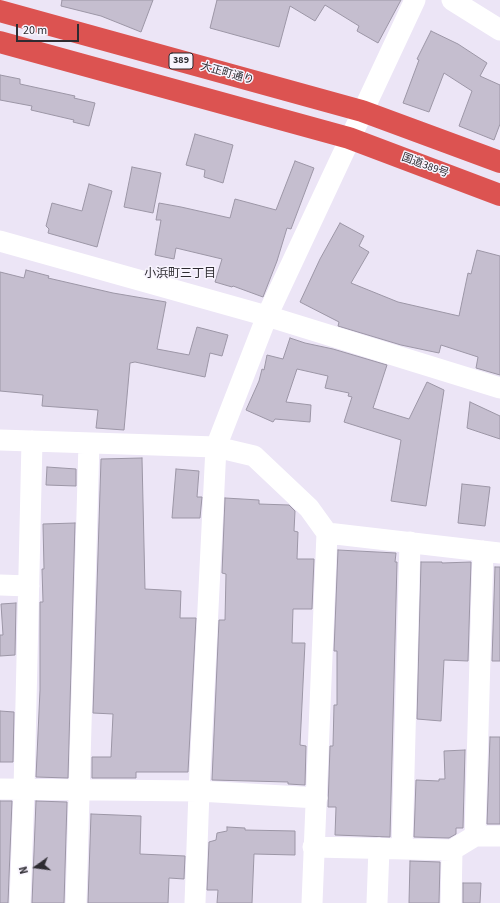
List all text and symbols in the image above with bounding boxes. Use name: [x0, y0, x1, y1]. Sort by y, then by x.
scale bar: [18, 16, 81, 42]
text: 20 m: [23, 22, 47, 39]
road number: 389: [169, 53, 193, 69]
street label: 大正町通り: [199, 60, 255, 88]
street label: 国道389号: [400, 151, 450, 181]
district label: 小浜町三丁目: [144, 267, 216, 281]
north arrow: [16, 847, 56, 887]
text: N: [16, 865, 32, 875]

